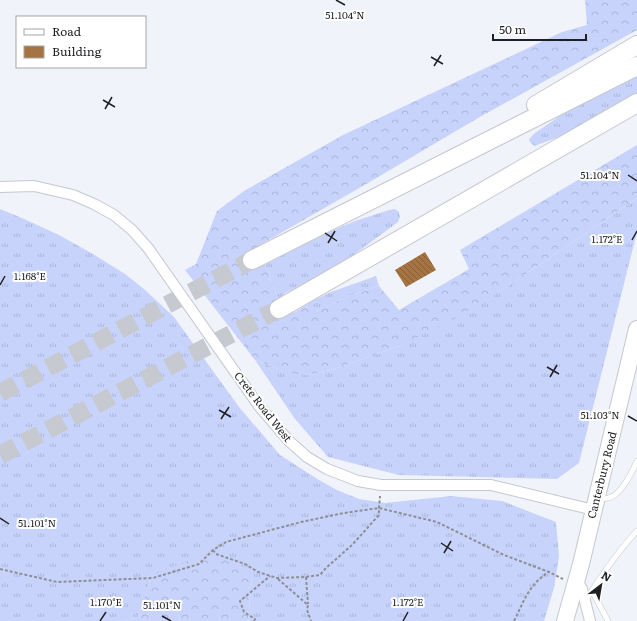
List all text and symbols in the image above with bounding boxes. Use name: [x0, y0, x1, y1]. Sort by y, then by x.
text: 51.104°N: [325, 7, 365, 22]
legend: [16, 16, 146, 68]
scale bar: [493, 16, 586, 42]
text: 50 m: [499, 20, 526, 38]
text: Road: [52, 22, 82, 40]
text: Building: [52, 42, 102, 60]
text: 51.104°N: [580, 167, 620, 182]
text: 1.172°E: [592, 231, 622, 246]
text: 1.168°E: [14, 268, 46, 283]
street label: Crete Road West: [231, 368, 297, 445]
text: 51.103°N: [580, 407, 620, 422]
street label: Canterbury Road: [582, 429, 620, 520]
text: 51.101°N: [18, 515, 56, 530]
north arrow: [581, 565, 621, 605]
text: N: [599, 566, 615, 585]
text: 1.170°E: [90, 594, 122, 609]
text: 1.172°E: [393, 594, 423, 609]
text: 51.101°N: [143, 597, 181, 612]

